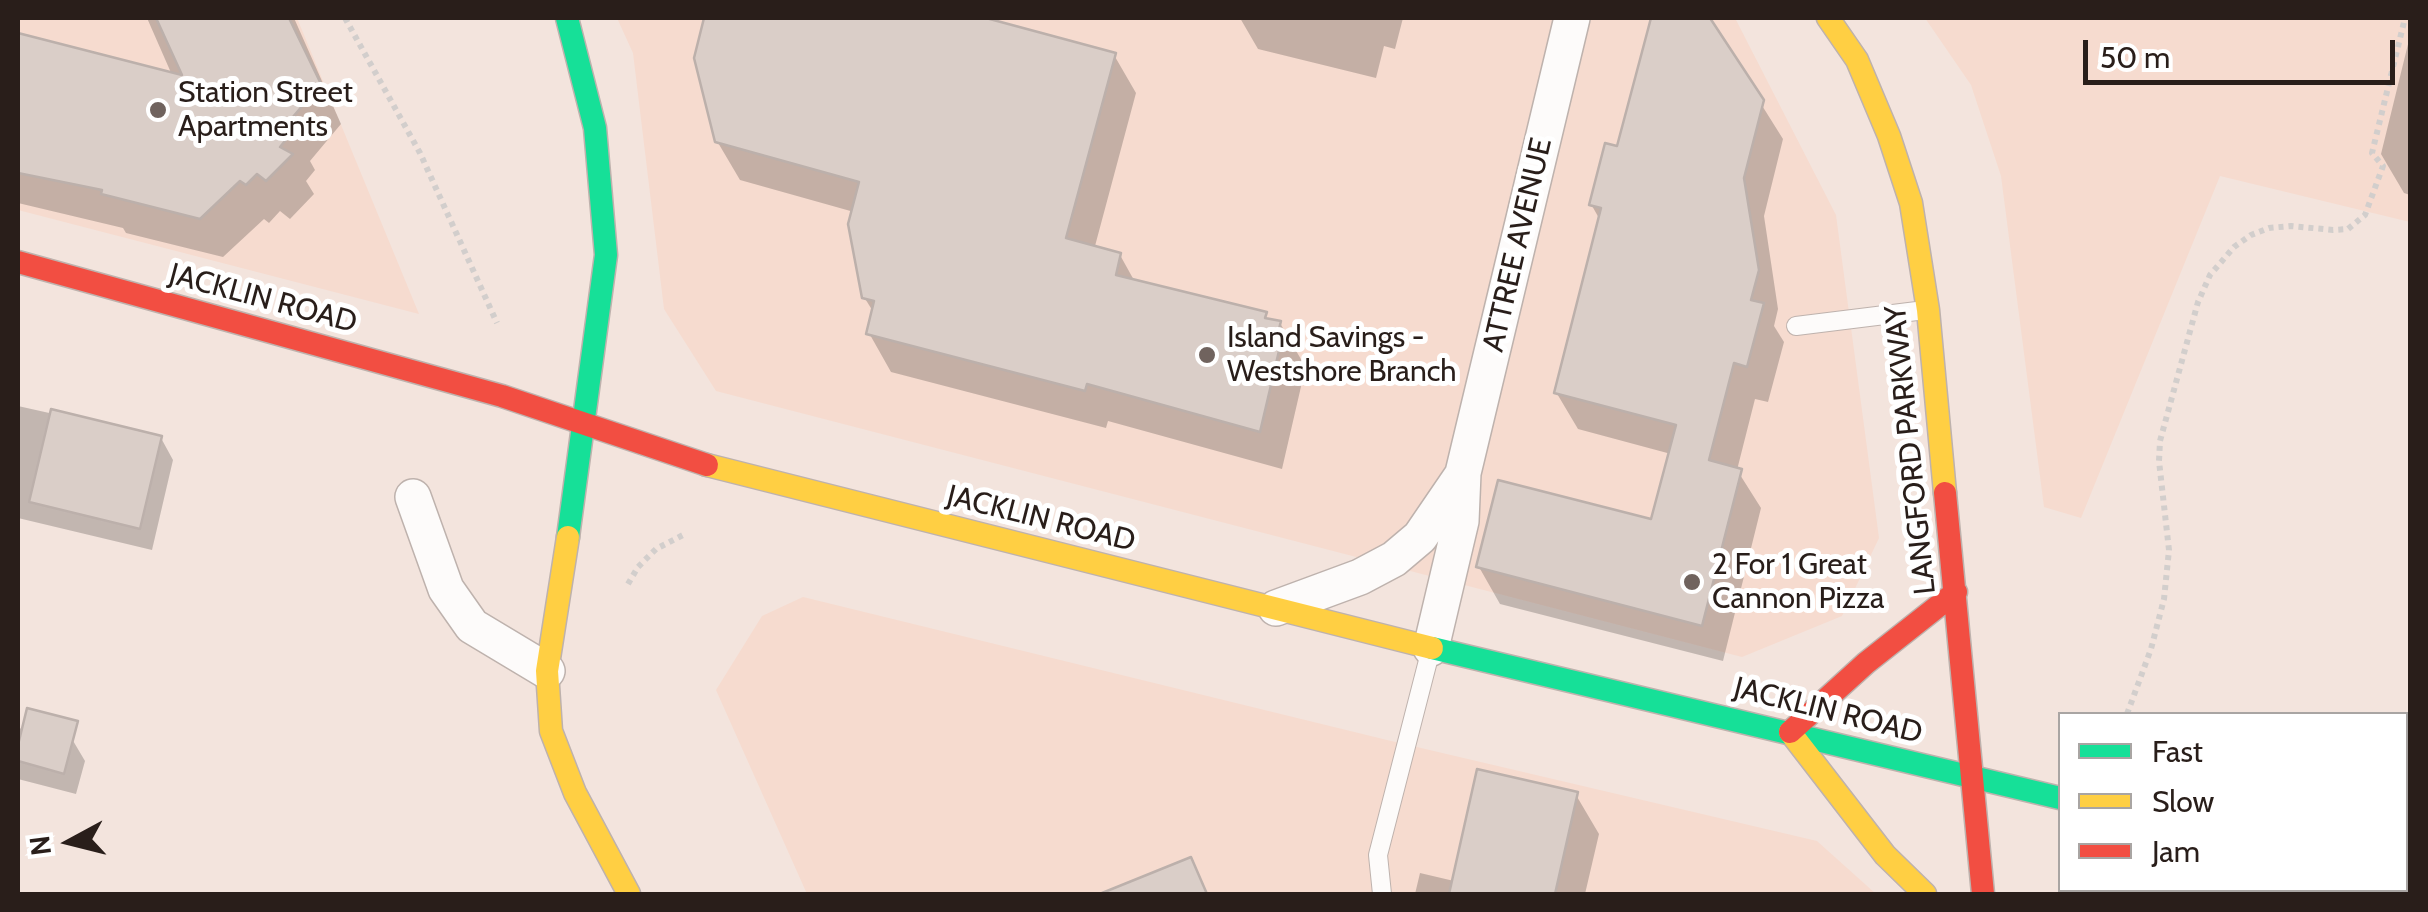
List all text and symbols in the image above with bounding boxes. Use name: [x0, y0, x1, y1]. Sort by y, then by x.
scale bar: [2088, 20, 2400, 82]
text: 50 m: [2100, 39, 2170, 76]
place label: Station Street Apartments: [178, 75, 353, 146]
marker: Station Street Apartments: [147, 99, 169, 121]
street label: ATTREE AVENUE: [1476, 135, 1560, 355]
street label: JACKLIN ROAD: [165, 257, 361, 341]
street label: LANGFORD PARKWAY: [1878, 304, 1944, 596]
place label: Island Savings - Westshore Branch: [1227, 320, 1457, 390]
marker: Island Savings - Westshore Branch: [1196, 344, 1218, 366]
street label: JACKLIN ROAD: [943, 478, 1139, 560]
place label: 2 For 1 Great Cannon Pizza: [1712, 547, 1884, 618]
marker: 2 For 1 Great Cannon Pizza: [1681, 571, 1703, 593]
street label: JACKLIN ROAD: [1730, 670, 1926, 752]
legend: [2058, 712, 2408, 892]
text: Fast: [2152, 733, 2203, 770]
text: Slow: [2152, 783, 2214, 820]
north arrow: [20, 792, 120, 892]
text: Jam: [2152, 833, 2200, 870]
text: N: [22, 834, 58, 858]

